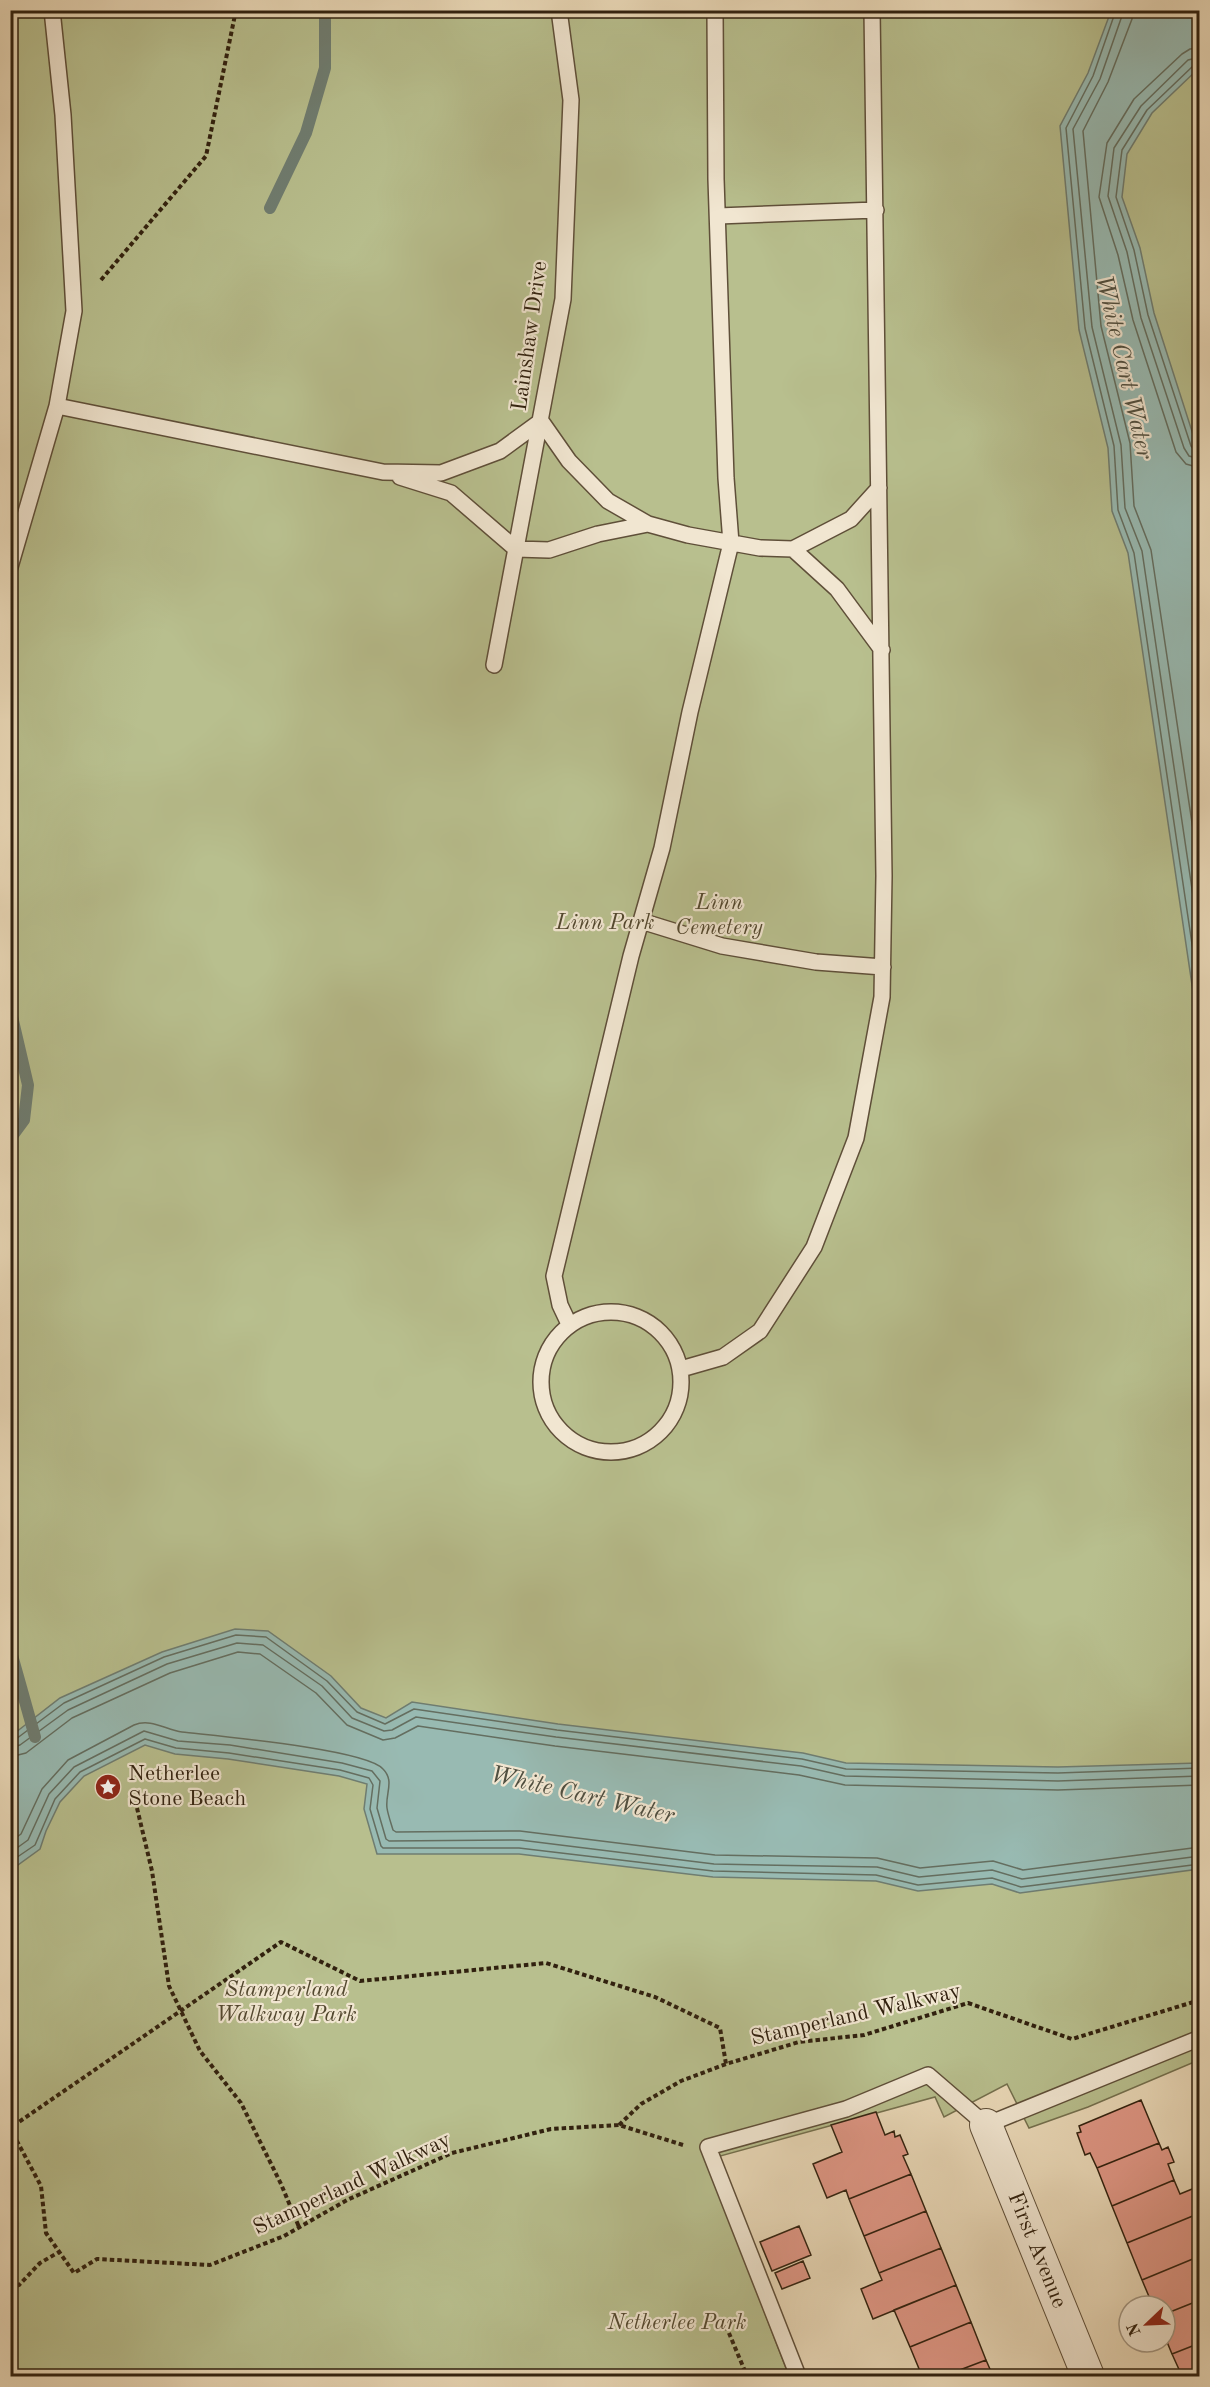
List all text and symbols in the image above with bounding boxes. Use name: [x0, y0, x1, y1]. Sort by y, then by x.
street label: Lainshaw Drive: [509, 260, 551, 412]
water label: White Cart Water: [1090, 272, 1156, 462]
park label: Linn Cemetery: [675, 892, 763, 939]
park label: Linn Park: [554, 912, 655, 934]
place label: Netherlee Stone Beach: [128, 1763, 246, 1810]
water label: White Cart Water: [487, 1763, 677, 1829]
place icon: Netherlee Stone Beach: [93, 1772, 123, 1802]
park label: Stamperland Walkway Park: [215, 1979, 357, 2026]
street label: Stamperland Walkway: [749, 1980, 964, 2050]
street label: Stamperland Walkway: [250, 2128, 454, 2239]
street label: First Avenue: [1003, 2189, 1070, 2311]
north arrow: [1117, 2294, 1177, 2354]
park label: Netherlee Park: [606, 2312, 747, 2334]
text: N: [1125, 2320, 1145, 2338]

